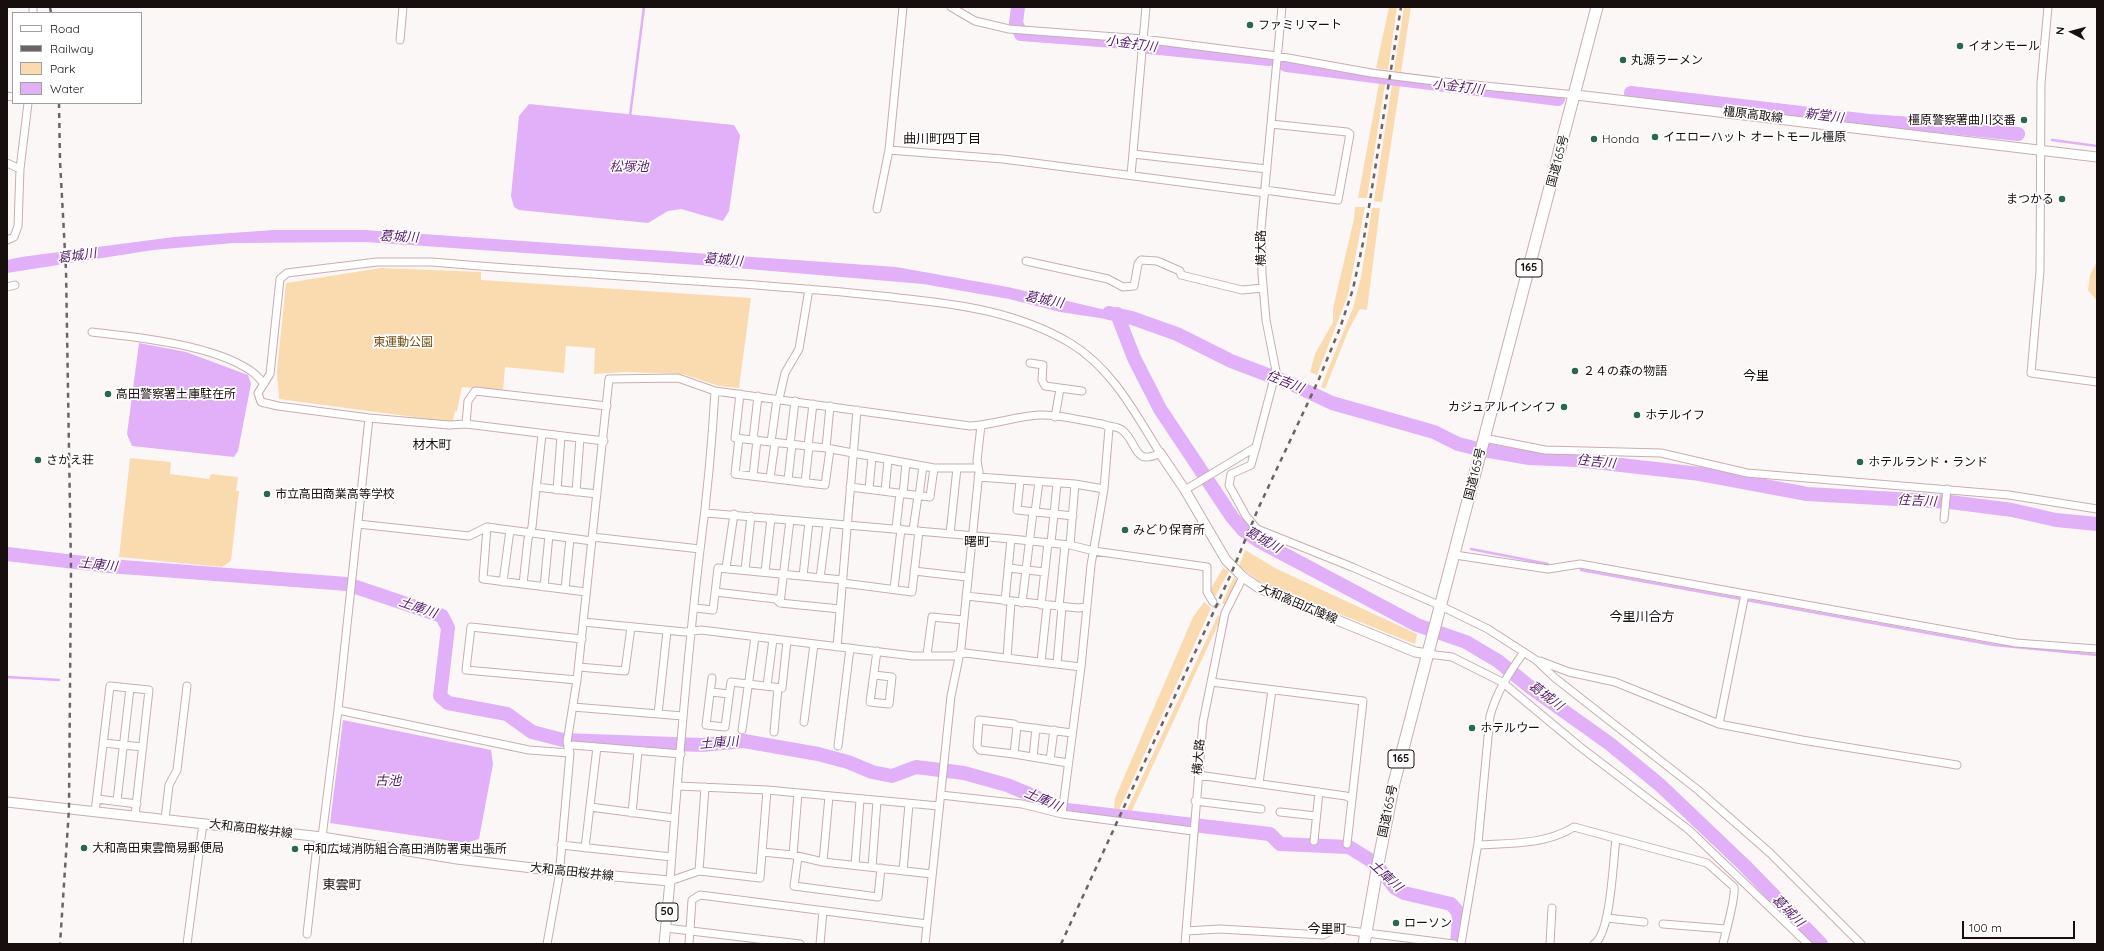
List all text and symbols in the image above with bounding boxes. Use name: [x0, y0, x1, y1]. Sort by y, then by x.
legend: [12, 12, 142, 104]
north arrow: [2052, 12, 2092, 52]
place label: ファミリマート: [1258, 18, 1342, 32]
marker: ファミリマート: [1245, 20, 1255, 30]
text: Road: [50, 21, 80, 36]
text: N: [2053, 26, 2067, 36]
water label: 小金打川: [1104, 33, 1158, 55]
place label: イオンモール: [1968, 39, 2040, 53]
text: Railway: [50, 41, 94, 56]
marker: イオンモール: [1955, 41, 1965, 51]
place label: 丸源ラーメン: [1631, 53, 1703, 67]
marker: 丸源ラーメン: [1618, 55, 1628, 65]
text: Park: [50, 61, 75, 76]
water label: 小金打川: [1431, 76, 1485, 98]
text: Water: [50, 81, 84, 96]
street label: 橿原高取線: [1722, 104, 1784, 126]
water label: 新堂川: [1804, 106, 1844, 126]
place label: 橿原警察署曲川交番: [1908, 113, 2016, 127]
marker: 橿原警察署曲川交番: [2019, 115, 2029, 125]
place label: イエローハット オートモール橿原: [1663, 130, 1846, 144]
district label: 曲川町四丁目: [903, 131, 981, 147]
place label: Honda: [1602, 132, 1639, 146]
marker: イエローハット オートモール橿原: [1650, 132, 1660, 142]
street label: 国道165号: [1544, 133, 1572, 189]
marker: Honda: [1589, 134, 1599, 144]
water label: 松塚池: [610, 159, 648, 175]
place label: まつかる: [2006, 192, 2054, 206]
marker: まつかる: [2057, 194, 2067, 204]
water label: 葛城川: [379, 228, 419, 246]
street label: 横大路: [1254, 230, 1268, 266]
water label: 葛城川: [57, 246, 97, 266]
water label: 葛城川: [703, 251, 743, 269]
road number: 165: [1516, 259, 1542, 277]
water label: 葛城川: [1023, 289, 1065, 311]
park label: 東運動公園: [373, 335, 433, 349]
place label: ２４の森の物語: [1583, 364, 1667, 378]
marker: ２４の森の物語: [1570, 366, 1580, 376]
water label: 住吉川: [1264, 367, 1306, 397]
district label: 今里: [1743, 368, 1769, 384]
place label: 高田警察署土庫駐在所: [116, 387, 236, 401]
marker: 高田警察署土庫駐在所: [103, 389, 113, 399]
place label: カジュアルインイフ: [1448, 400, 1556, 414]
marker: カジュアルインイフ: [1559, 402, 1569, 412]
place label: ホテルイフ: [1645, 408, 1705, 422]
marker: ホテルイフ: [1632, 410, 1642, 420]
district label: 材木町: [413, 437, 451, 453]
street label: 国道165号: [1462, 446, 1488, 502]
water label: 住吉川: [1576, 452, 1616, 472]
place label: さかえ荘: [46, 453, 94, 467]
marker: さかえ荘: [33, 455, 43, 465]
place label: ホテルランド・ランド: [1868, 455, 1988, 469]
marker: ホテルランド・ランド: [1855, 457, 1865, 467]
place label: 市立高田商業高等学校: [275, 487, 395, 501]
marker: 市立高田商業高等学校: [262, 489, 272, 499]
water label: 住吉川: [1897, 492, 1937, 510]
place label: みどり保育所: [1133, 523, 1205, 537]
water label: 葛城川: [1242, 523, 1284, 557]
marker: みどり保育所: [1120, 525, 1130, 535]
district label: 曙町: [964, 534, 990, 550]
water label: 土庫川: [78, 555, 118, 575]
street label: 大和高田広陵線: [1257, 581, 1339, 627]
water label: 土庫川: [397, 594, 439, 622]
district label: 今里川合方: [1610, 609, 1674, 625]
water label: 葛城川: [1526, 678, 1566, 714]
place label: ホテルウー: [1480, 721, 1540, 735]
marker: ホテルウー: [1467, 723, 1477, 733]
water label: 土庫川: [699, 734, 739, 752]
street label: 横大路: [1190, 738, 1208, 776]
road number: 165: [1388, 750, 1414, 768]
water label: 古池: [375, 773, 401, 789]
street label: 国道165号: [1375, 783, 1401, 839]
water label: 土庫川: [1022, 785, 1064, 815]
street label: 大和高田桜井線: [208, 817, 294, 841]
place label: 大和高田東雲簡易郵便局: [92, 841, 224, 855]
place label: 中和広域消防組合高田消防署東出張所: [303, 842, 507, 856]
marker: 大和高田東雲簡易郵便局: [79, 843, 89, 853]
marker: 中和広域消防組合高田消防署東出張所: [290, 844, 300, 854]
water label: 土庫川: [1366, 857, 1406, 895]
street label: 大和高田桜井線: [529, 860, 615, 884]
district label: 東雲町: [323, 877, 361, 893]
water label: 葛城川: [1769, 892, 1807, 930]
road number: 50: [656, 903, 678, 921]
scale bar: [1964, 913, 2077, 939]
place label: ローソン: [1404, 916, 1452, 930]
marker: ローソン: [1391, 918, 1401, 928]
text: 100 m: [1969, 920, 2002, 935]
district label: 今里町: [1308, 921, 1346, 937]

